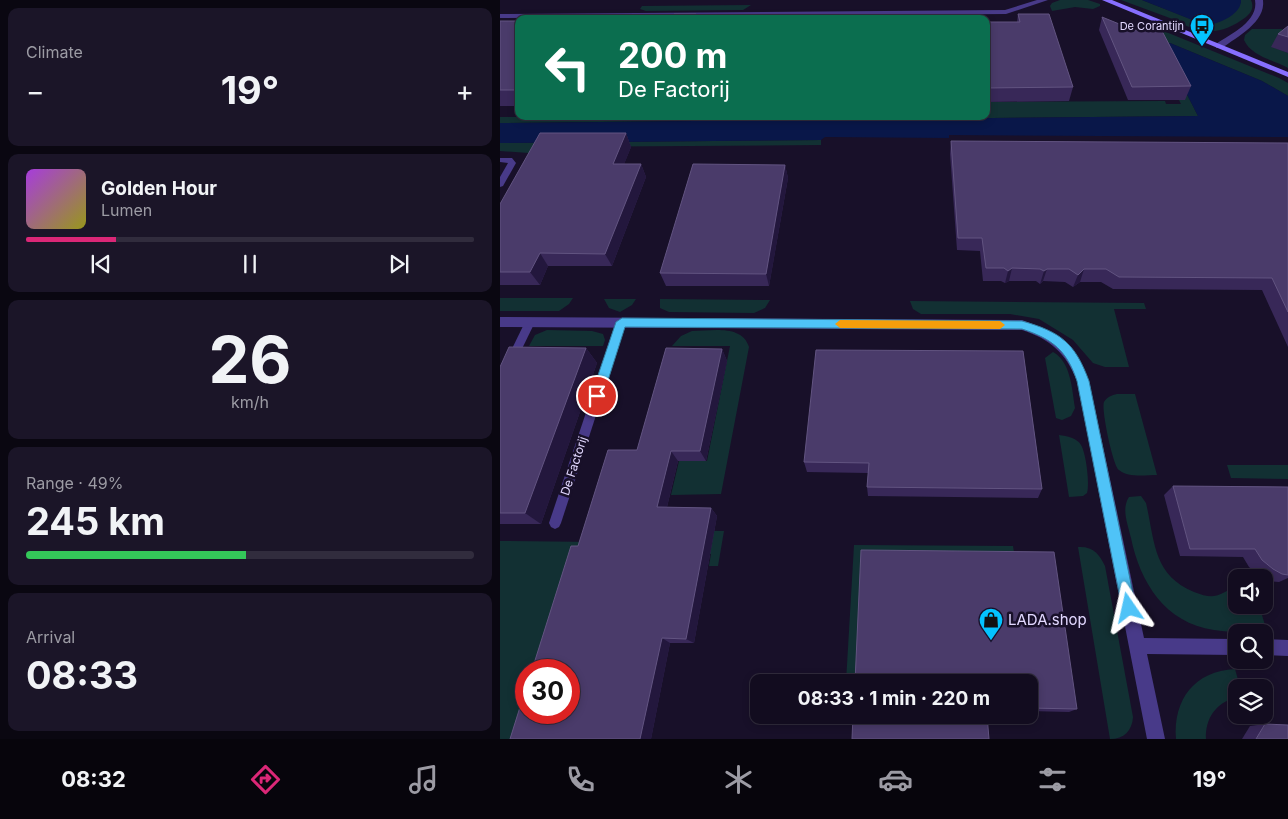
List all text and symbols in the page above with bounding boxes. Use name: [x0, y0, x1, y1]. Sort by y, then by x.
bus stop icon: De Corantijn: [1189, 13, 1215, 47]
place label: De Corantijn: [1120, 19, 1184, 33]
text: 200 m: [618, 34, 727, 76]
icon: left: [535, 35, 600, 100]
text: Climate: [26, 42, 83, 62]
text: 19°: [221, 67, 279, 113]
text: −: [26, 74, 45, 108]
text: +: [455, 74, 474, 108]
text: De Factorij: [618, 76, 730, 102]
text: Golden Hour: [101, 177, 217, 200]
text: Lumen: [101, 200, 152, 220]
icon: previous: [87, 250, 115, 278]
icon: pause: [236, 250, 264, 278]
icon: next: [385, 250, 413, 278]
text: 26: [208, 320, 292, 399]
pin: [576, 375, 618, 417]
icon: arrive: [583, 382, 611, 410]
text: km/h: [231, 392, 269, 412]
street label: De Factorij: [557, 434, 590, 497]
text: Range · 49%: [26, 473, 123, 493]
text: 245 km: [26, 498, 165, 544]
map controls: [1228, 569, 1273, 724]
button: sound: [1228, 569, 1273, 614]
position arrow: [1102, 581, 1154, 633]
shop icon: LADA.shop: [978, 607, 1004, 641]
place label: LADA.shop: [1008, 610, 1087, 629]
button: search: [1228, 624, 1273, 669]
text: Arrival: [26, 627, 75, 647]
text: 08:33: [26, 652, 138, 698]
speed limit sign: 30: [515, 659, 580, 724]
button: layers: [1228, 679, 1273, 724]
text: 08:33 · 1 min · 220 m: [798, 687, 990, 710]
icon: directions: [248, 762, 283, 797]
icon: music: [406, 762, 441, 797]
icon: phone: [563, 762, 598, 797]
icon: climate: [721, 762, 756, 797]
icon: car: [878, 762, 913, 797]
icon: filters: [1035, 762, 1070, 797]
text: 08:32: [61, 766, 126, 792]
text: 19°: [1193, 766, 1227, 792]

